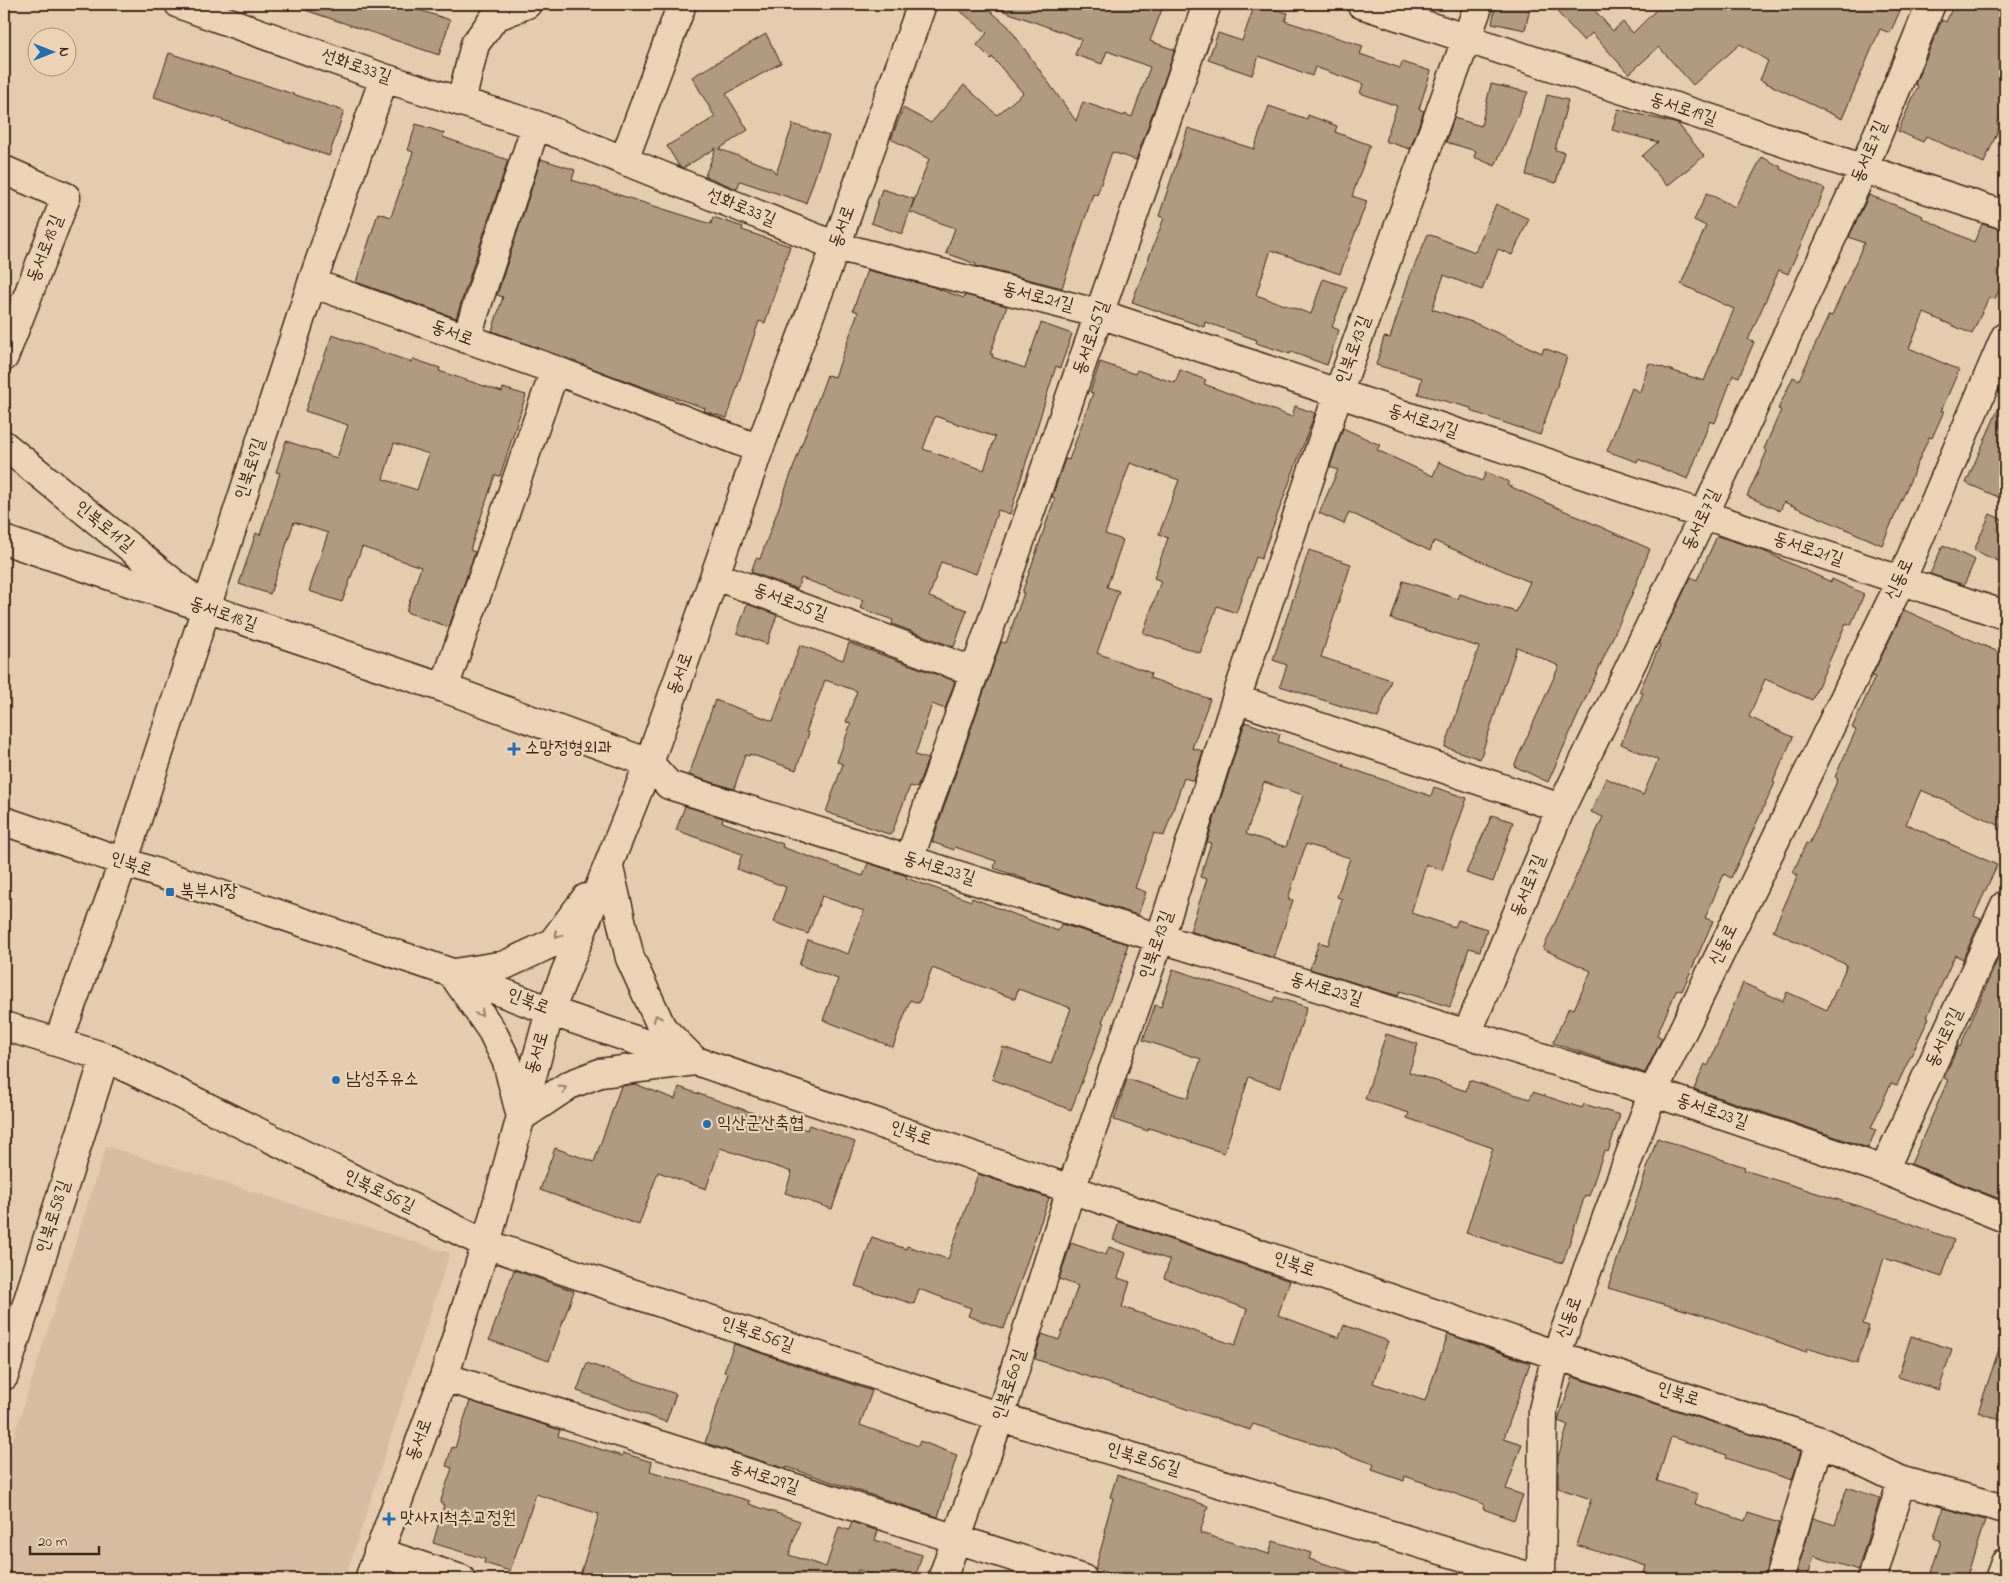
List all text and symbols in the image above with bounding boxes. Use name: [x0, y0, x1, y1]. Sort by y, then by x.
north arrow: [28, 28, 78, 78]
street label: 선화로33길: [317, 43, 395, 91]
text: N: [53, 47, 74, 57]
street label: 동서로19길: [1646, 87, 1720, 133]
street label: 동서로7길: [1845, 116, 1895, 187]
street label: 선화로33길: [702, 182, 780, 234]
street label: 동서로: [823, 202, 863, 252]
street label: 동서로18길: [21, 211, 71, 287]
street label: 동서로21길: [1000, 277, 1077, 320]
street label: 동서로25길: [1067, 297, 1117, 379]
street label: 인북로13길: [1330, 312, 1379, 388]
street label: 동서로: [427, 314, 477, 354]
street label: 동서로21길: [1384, 398, 1462, 446]
street label: 인북로9길: [229, 434, 273, 503]
street label: 동서로7길: [1676, 484, 1728, 555]
street label: 인북로11길: [69, 495, 140, 559]
street label: 동서로21길: [1769, 526, 1847, 574]
street label: 신동로: [1879, 555, 1921, 605]
street label: 동서로25길: [749, 578, 831, 629]
street label: 동서로18길: [185, 591, 261, 639]
street label: 동서로: [661, 649, 701, 699]
place label: 소망정형외과: [525, 736, 612, 762]
marker: 소망정형외과: [507, 742, 521, 756]
street label: 인북로: [106, 846, 156, 884]
street label: 동서로23길: [900, 846, 979, 892]
street label: 동서로7길: [1505, 850, 1553, 921]
place label: 북부시장: [180, 879, 238, 905]
marker: 북부시장: [164, 886, 176, 898]
street label: 인북로13길: [1133, 907, 1181, 983]
street label: 신동로: [1703, 920, 1745, 970]
one-way arrow: [555, 929, 564, 939]
street label: 동서로23길: [1287, 967, 1366, 1013]
street label: 인북로: [503, 982, 553, 1022]
street label: 동서로9길: [1920, 1003, 1970, 1072]
one-way arrow: [474, 1007, 483, 1017]
one-way arrow: [653, 1014, 663, 1023]
street label: 동서로: [520, 1029, 556, 1077]
place label: 남성주유소: [346, 1067, 418, 1093]
marker: 남성주유소: [330, 1074, 342, 1086]
one-way arrow: [557, 1086, 566, 1096]
street label: 동서로23길: [1673, 1088, 1752, 1137]
place label: 익산군산축협: [717, 1111, 804, 1137]
street label: 인북로: [886, 1115, 936, 1153]
marker: 익산군산축협: [701, 1118, 713, 1130]
street label: 인북로56길: [339, 1164, 419, 1221]
street label: 인북로58길: [30, 1177, 78, 1257]
street label: 인북로: [1269, 1246, 1319, 1284]
street label: 신동로: [1550, 1293, 1590, 1343]
street label: 인북로56길: [717, 1310, 798, 1360]
street label: 인북로60길: [986, 1345, 1034, 1424]
street label: 인북로: [1653, 1376, 1703, 1414]
street label: 동서로: [400, 1415, 440, 1465]
street label: 인북로56길: [1103, 1436, 1184, 1484]
street label: 동서로29길: [726, 1454, 803, 1502]
place label: 맛사지척추교정원: [400, 1506, 516, 1532]
marker: 맛사지척추교정원: [382, 1512, 396, 1526]
scale bar: [30, 1523, 99, 1555]
text: 20 m: [38, 1531, 68, 1553]

